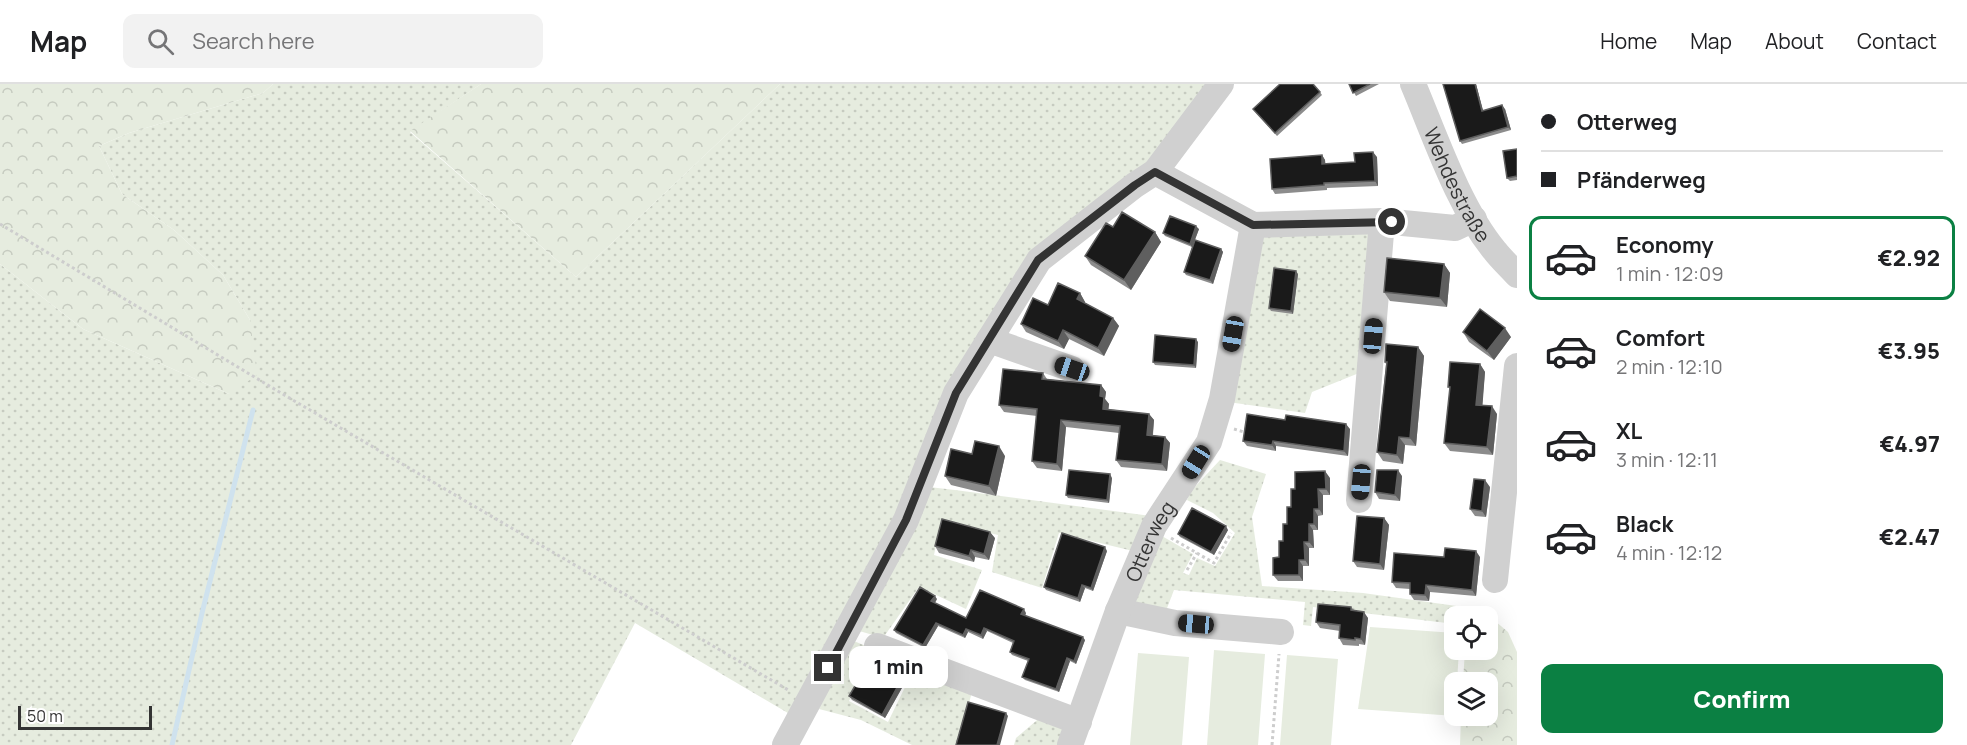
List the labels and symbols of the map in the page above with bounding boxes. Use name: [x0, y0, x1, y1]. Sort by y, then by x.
street label: Wehdestraße: [1418, 123, 1497, 247]
route start: [1378, 208, 1405, 235]
car: [1221, 315, 1245, 353]
car: [1362, 317, 1384, 355]
car: [1052, 355, 1092, 383]
car: [1179, 442, 1213, 482]
car: [1350, 463, 1372, 501]
street label: Otterweg: [1119, 495, 1180, 586]
car: [1177, 613, 1215, 635]
callout: 1 min: [849, 647, 948, 689]
route end: [814, 654, 841, 681]
scale bar: [18, 703, 152, 730]

